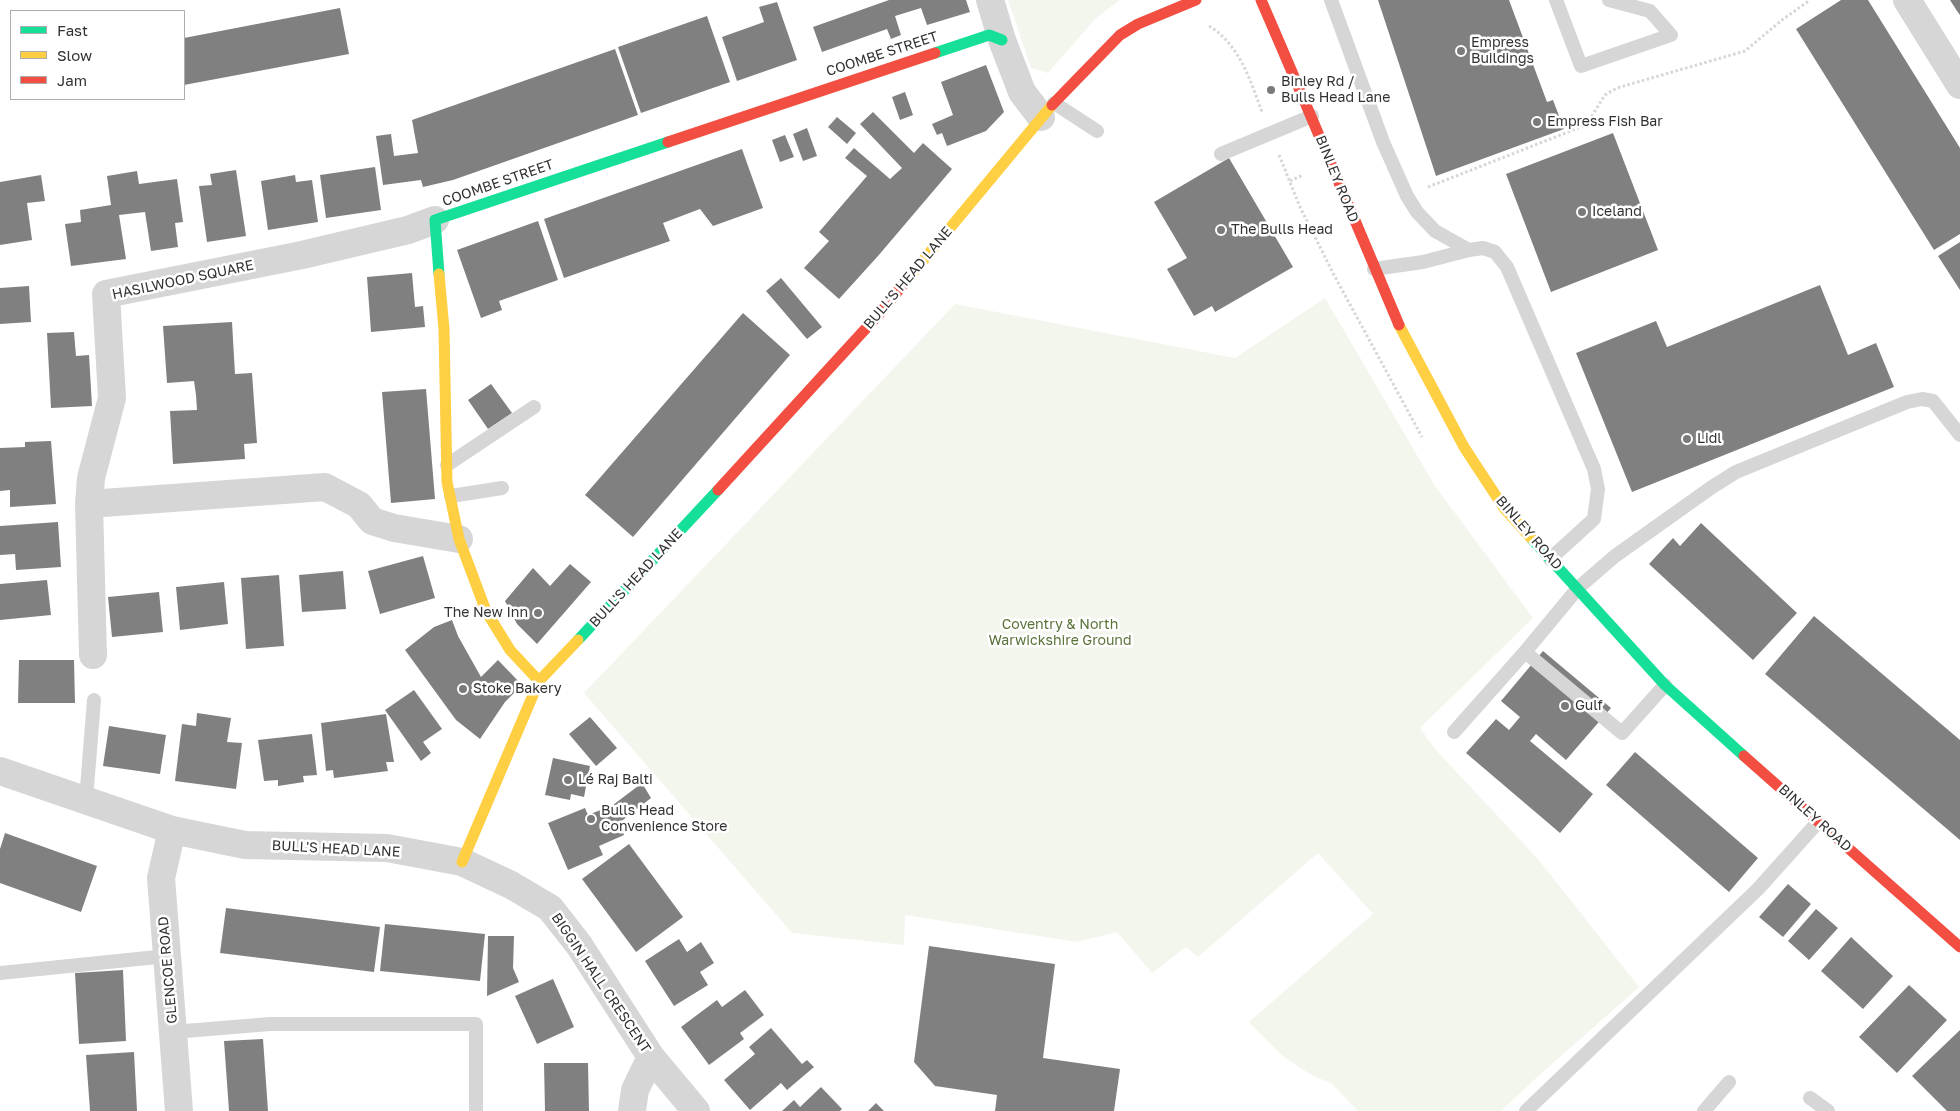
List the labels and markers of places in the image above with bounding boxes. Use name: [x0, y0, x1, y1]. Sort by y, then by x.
place label: Empress Buildings: [1471, 35, 1534, 68]
marker: Empress Buildings: [1455, 45, 1467, 57]
place label: Binley Rd / Bulls Head Lane: [1281, 74, 1390, 106]
marker: Binley Rd / Bulls Head Lane: [1265, 84, 1277, 96]
place label: Empress Fish Bar: [1547, 114, 1663, 130]
marker: Empress Fish Bar: [1531, 116, 1543, 128]
place label: Iceland: [1592, 204, 1642, 220]
marker: Iceland: [1576, 206, 1588, 218]
place label: The Bulls Head: [1231, 222, 1333, 238]
marker: The Bulls Head: [1215, 224, 1227, 236]
place label: Lidl: [1697, 431, 1722, 447]
marker: Lidl: [1681, 433, 1693, 445]
place label: The New Inn: [444, 605, 528, 621]
marker: The New Inn: [532, 607, 544, 619]
place label: Stoke Bakery: [473, 681, 562, 697]
marker: Stoke Bakery: [457, 683, 469, 695]
place label: Gulf: [1575, 698, 1603, 714]
marker: Gulf: [1559, 700, 1571, 712]
place label: Lé Raj Balti: [578, 772, 653, 788]
marker: Lé Raj Balti: [562, 774, 574, 786]
place label: Bulls Head Convenience Store: [601, 803, 727, 836]
marker: Bulls Head Convenience Store: [585, 813, 597, 825]

